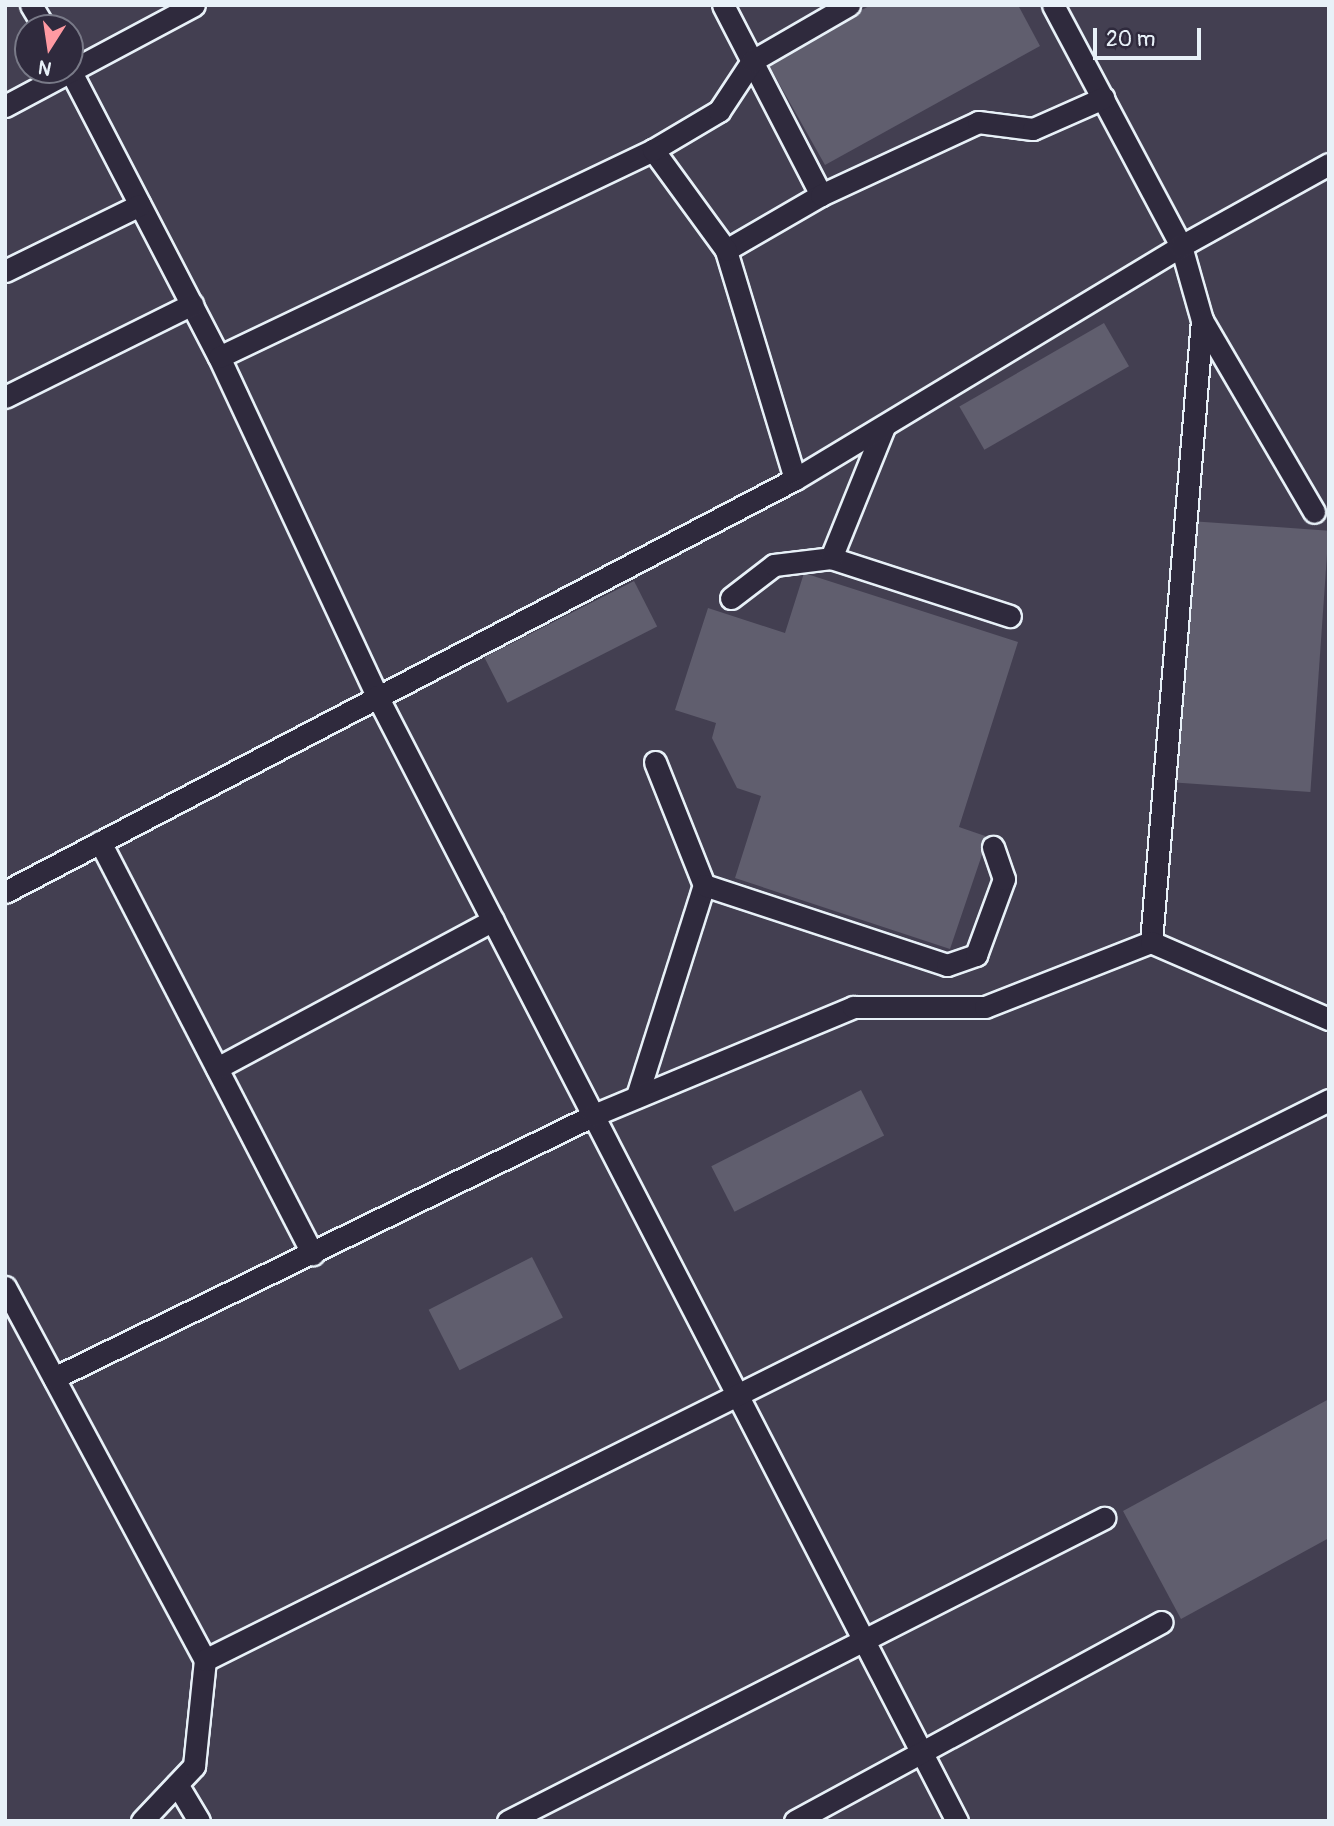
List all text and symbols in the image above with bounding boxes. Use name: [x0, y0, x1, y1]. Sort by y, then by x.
north arrow: [14, 14, 84, 84]
scale bar: [1096, 14, 1204, 58]
text: 20 m: [1106, 26, 1155, 53]
text: N: [36, 55, 54, 81]

